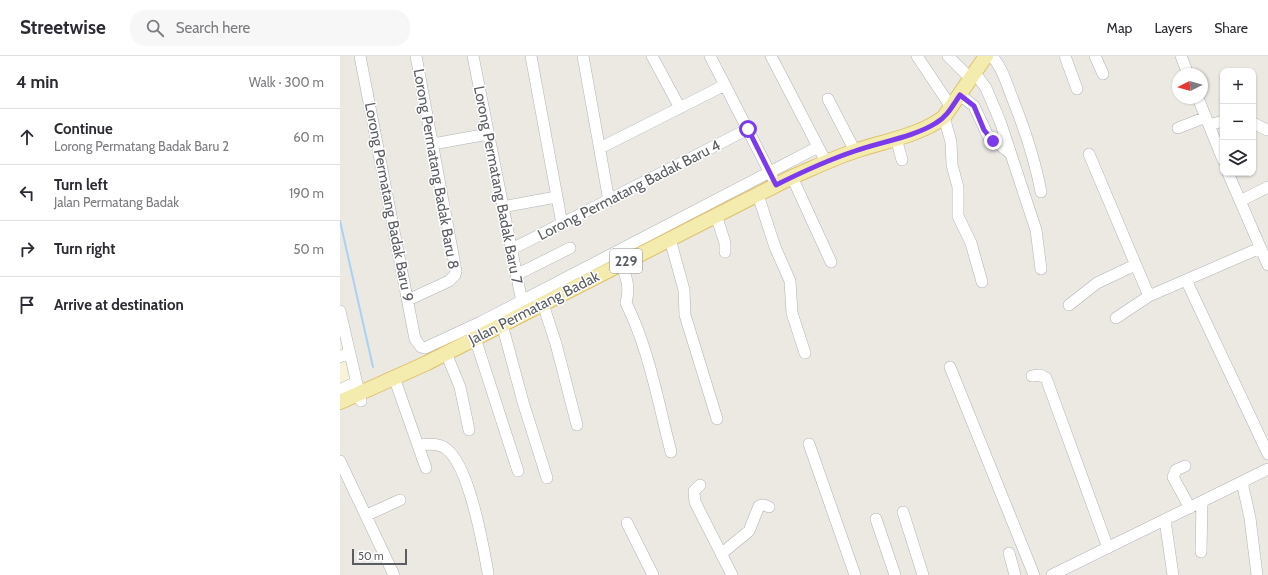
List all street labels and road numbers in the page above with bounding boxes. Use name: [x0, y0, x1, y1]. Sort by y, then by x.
street label: Lorong Permatang Badak Baru 8: [409, 67, 463, 271]
street label: Lorong Permatang Badak Baru 7: [470, 84, 526, 286]
street label: Lorong Permatang Badak Baru 9: [361, 101, 417, 303]
street label: Lorong Permatang Badak Baru 4: [535, 136, 724, 244]
road number: 229: [610, 249, 642, 273]
street label: Jalan Permatang Badak: [465, 267, 603, 349]

